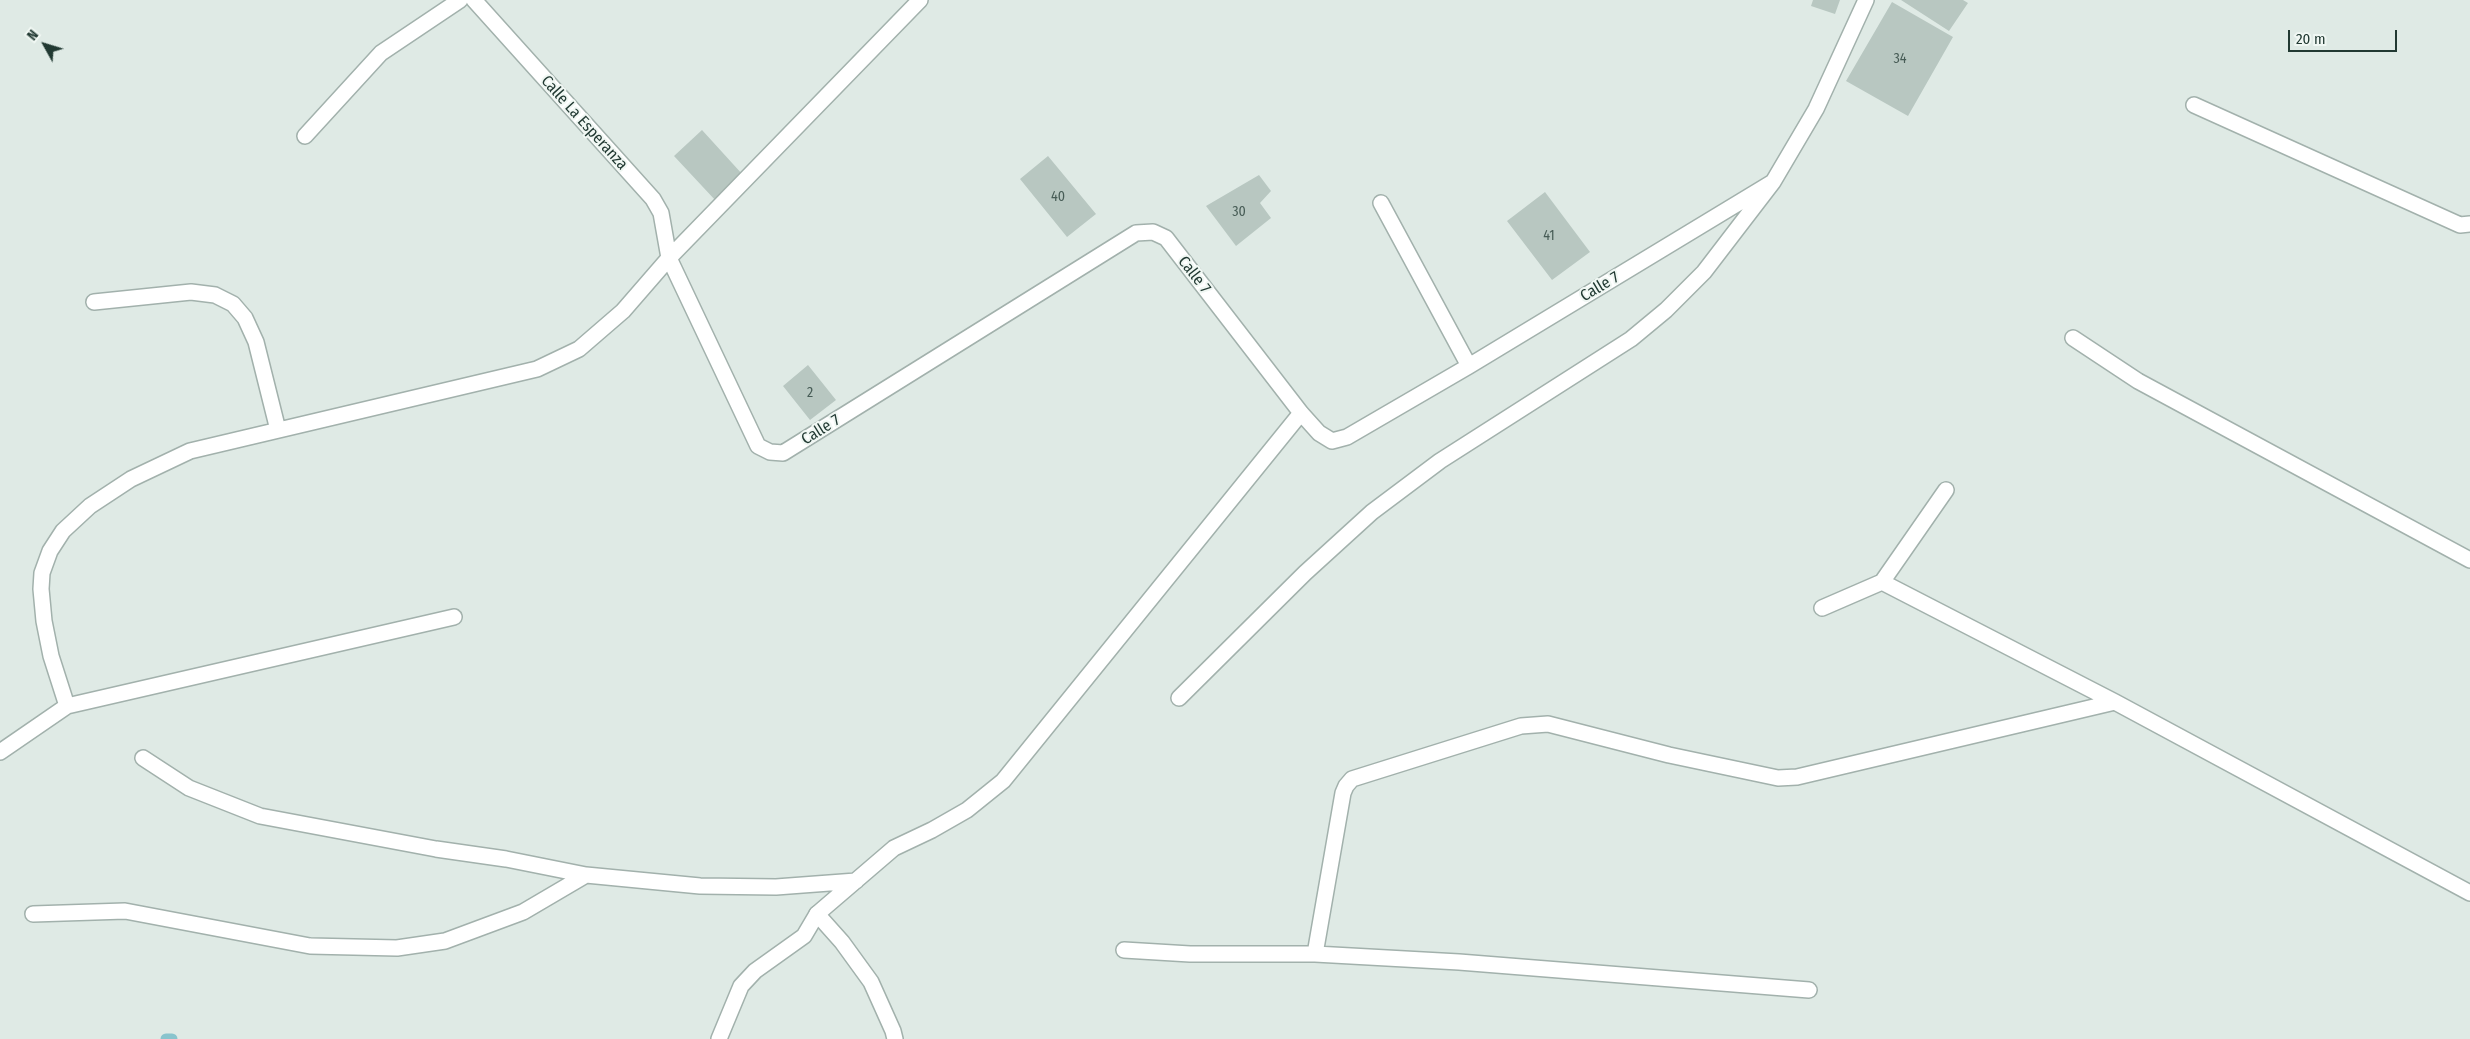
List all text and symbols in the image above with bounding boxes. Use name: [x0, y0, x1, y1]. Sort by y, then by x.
north arrow: [20, 20, 70, 70]
scale bar: [2290, 20, 2399, 52]
text: N: [24, 27, 42, 44]
text: 20 m: [2296, 30, 2326, 48]
house number: 34: [1893, 51, 1907, 67]
street label: Calle La Esperanza: [537, 72, 631, 174]
house number: 40: [1051, 189, 1065, 205]
house number: 30: [1232, 204, 1246, 220]
house number: 41: [1543, 228, 1555, 244]
street label: Calle 7: [1173, 252, 1215, 298]
street label: Calle 7: [1577, 268, 1623, 306]
house number: 2: [807, 385, 813, 401]
street label: Calle 7: [798, 411, 844, 449]

